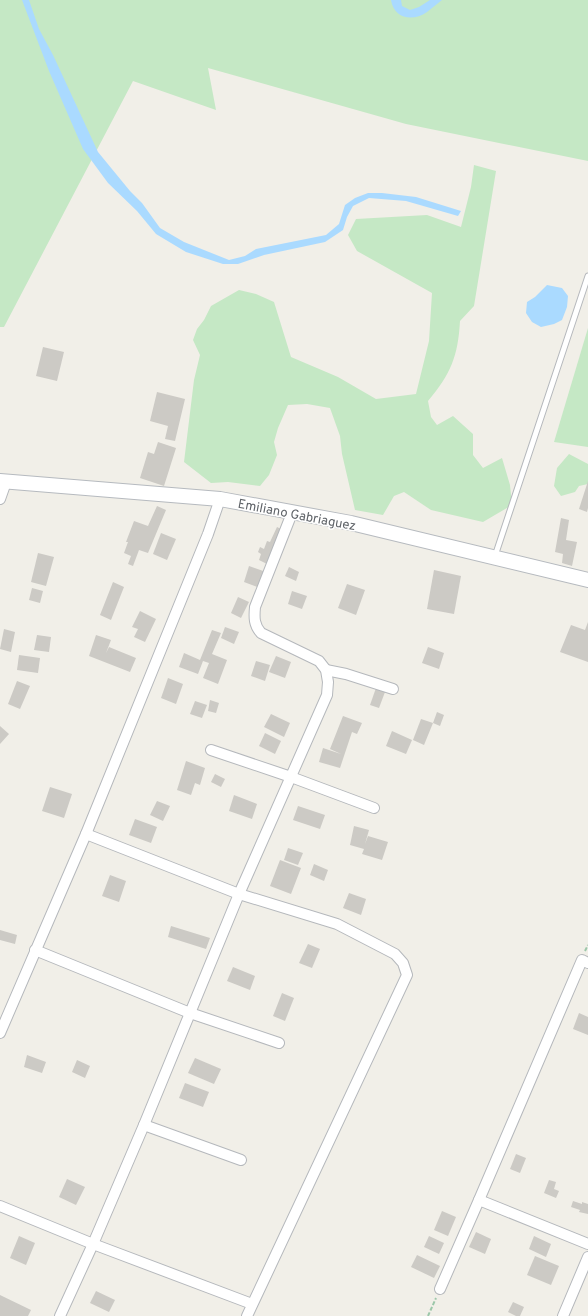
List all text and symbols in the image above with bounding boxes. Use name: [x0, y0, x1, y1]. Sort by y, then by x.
street label: Emiliano Gabriaguez: [236, 497, 357, 535]

